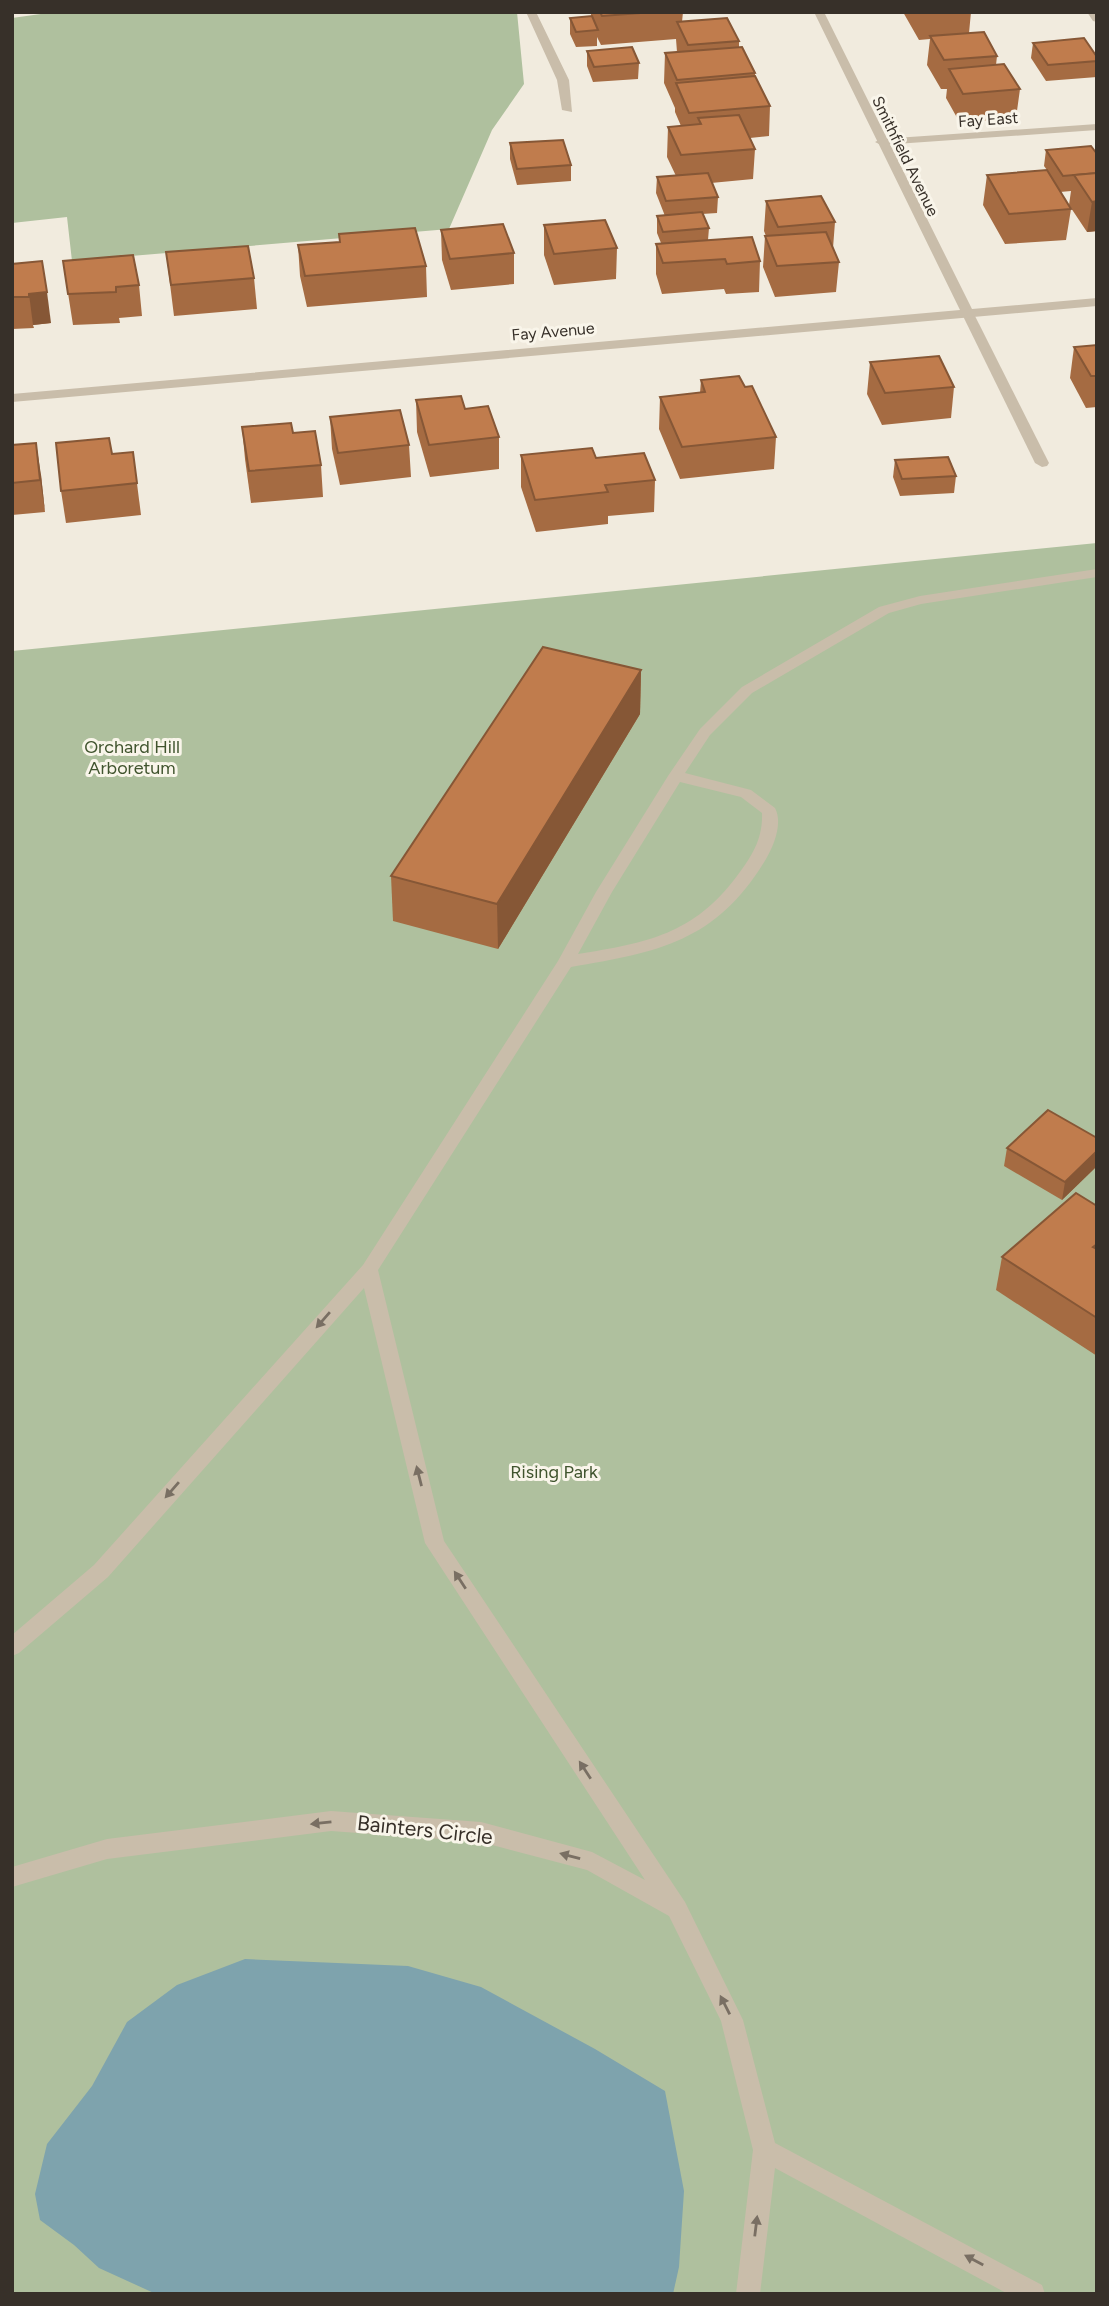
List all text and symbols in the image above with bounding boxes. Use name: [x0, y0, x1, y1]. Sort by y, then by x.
street label: Smithfield Avenue: [868, 93, 943, 220]
street label: Fay East: [957, 108, 1019, 131]
street label: Fay Avenue: [511, 318, 596, 345]
park label: Orchard Hill Arboretum: [84, 736, 180, 779]
one-way arrow: [315, 1311, 331, 1328]
park label: Rising Park: [510, 1461, 598, 1483]
one-way arrow: [413, 1465, 424, 1487]
one-way arrow: [164, 1481, 180, 1499]
one-way arrow: [453, 1571, 467, 1589]
one-way arrow: [578, 1761, 592, 1779]
street label: Bainters Circle: [356, 1810, 494, 1849]
one-way arrow: [310, 1817, 332, 1828]
one-way arrow: [559, 1850, 580, 1860]
one-way arrow: [719, 1995, 730, 2015]
one-way arrow: [751, 2215, 762, 2237]
one-way arrow: [964, 2255, 984, 2266]

